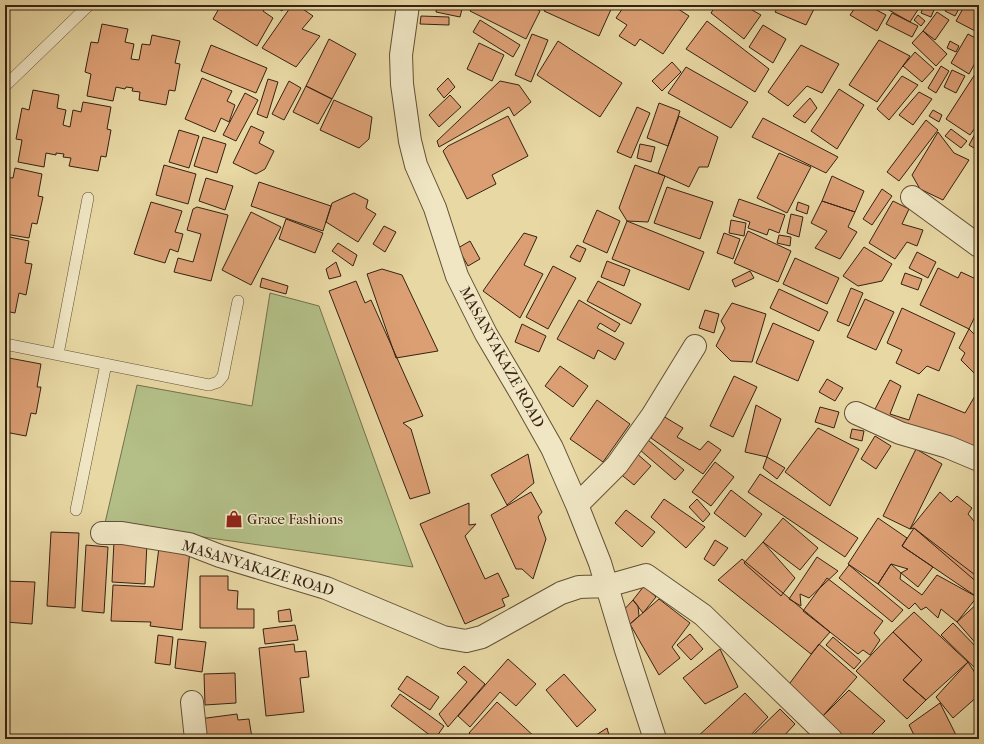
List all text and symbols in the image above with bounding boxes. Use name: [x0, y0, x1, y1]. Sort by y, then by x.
street label: MASANYAKAZE ROAD: [456, 283, 548, 431]
shop icon: Grace Fashions: [224, 509, 244, 529]
place label: Grace Fashions: [247, 510, 344, 528]
street label: MASANYAKAZE ROAD: [180, 536, 336, 600]

